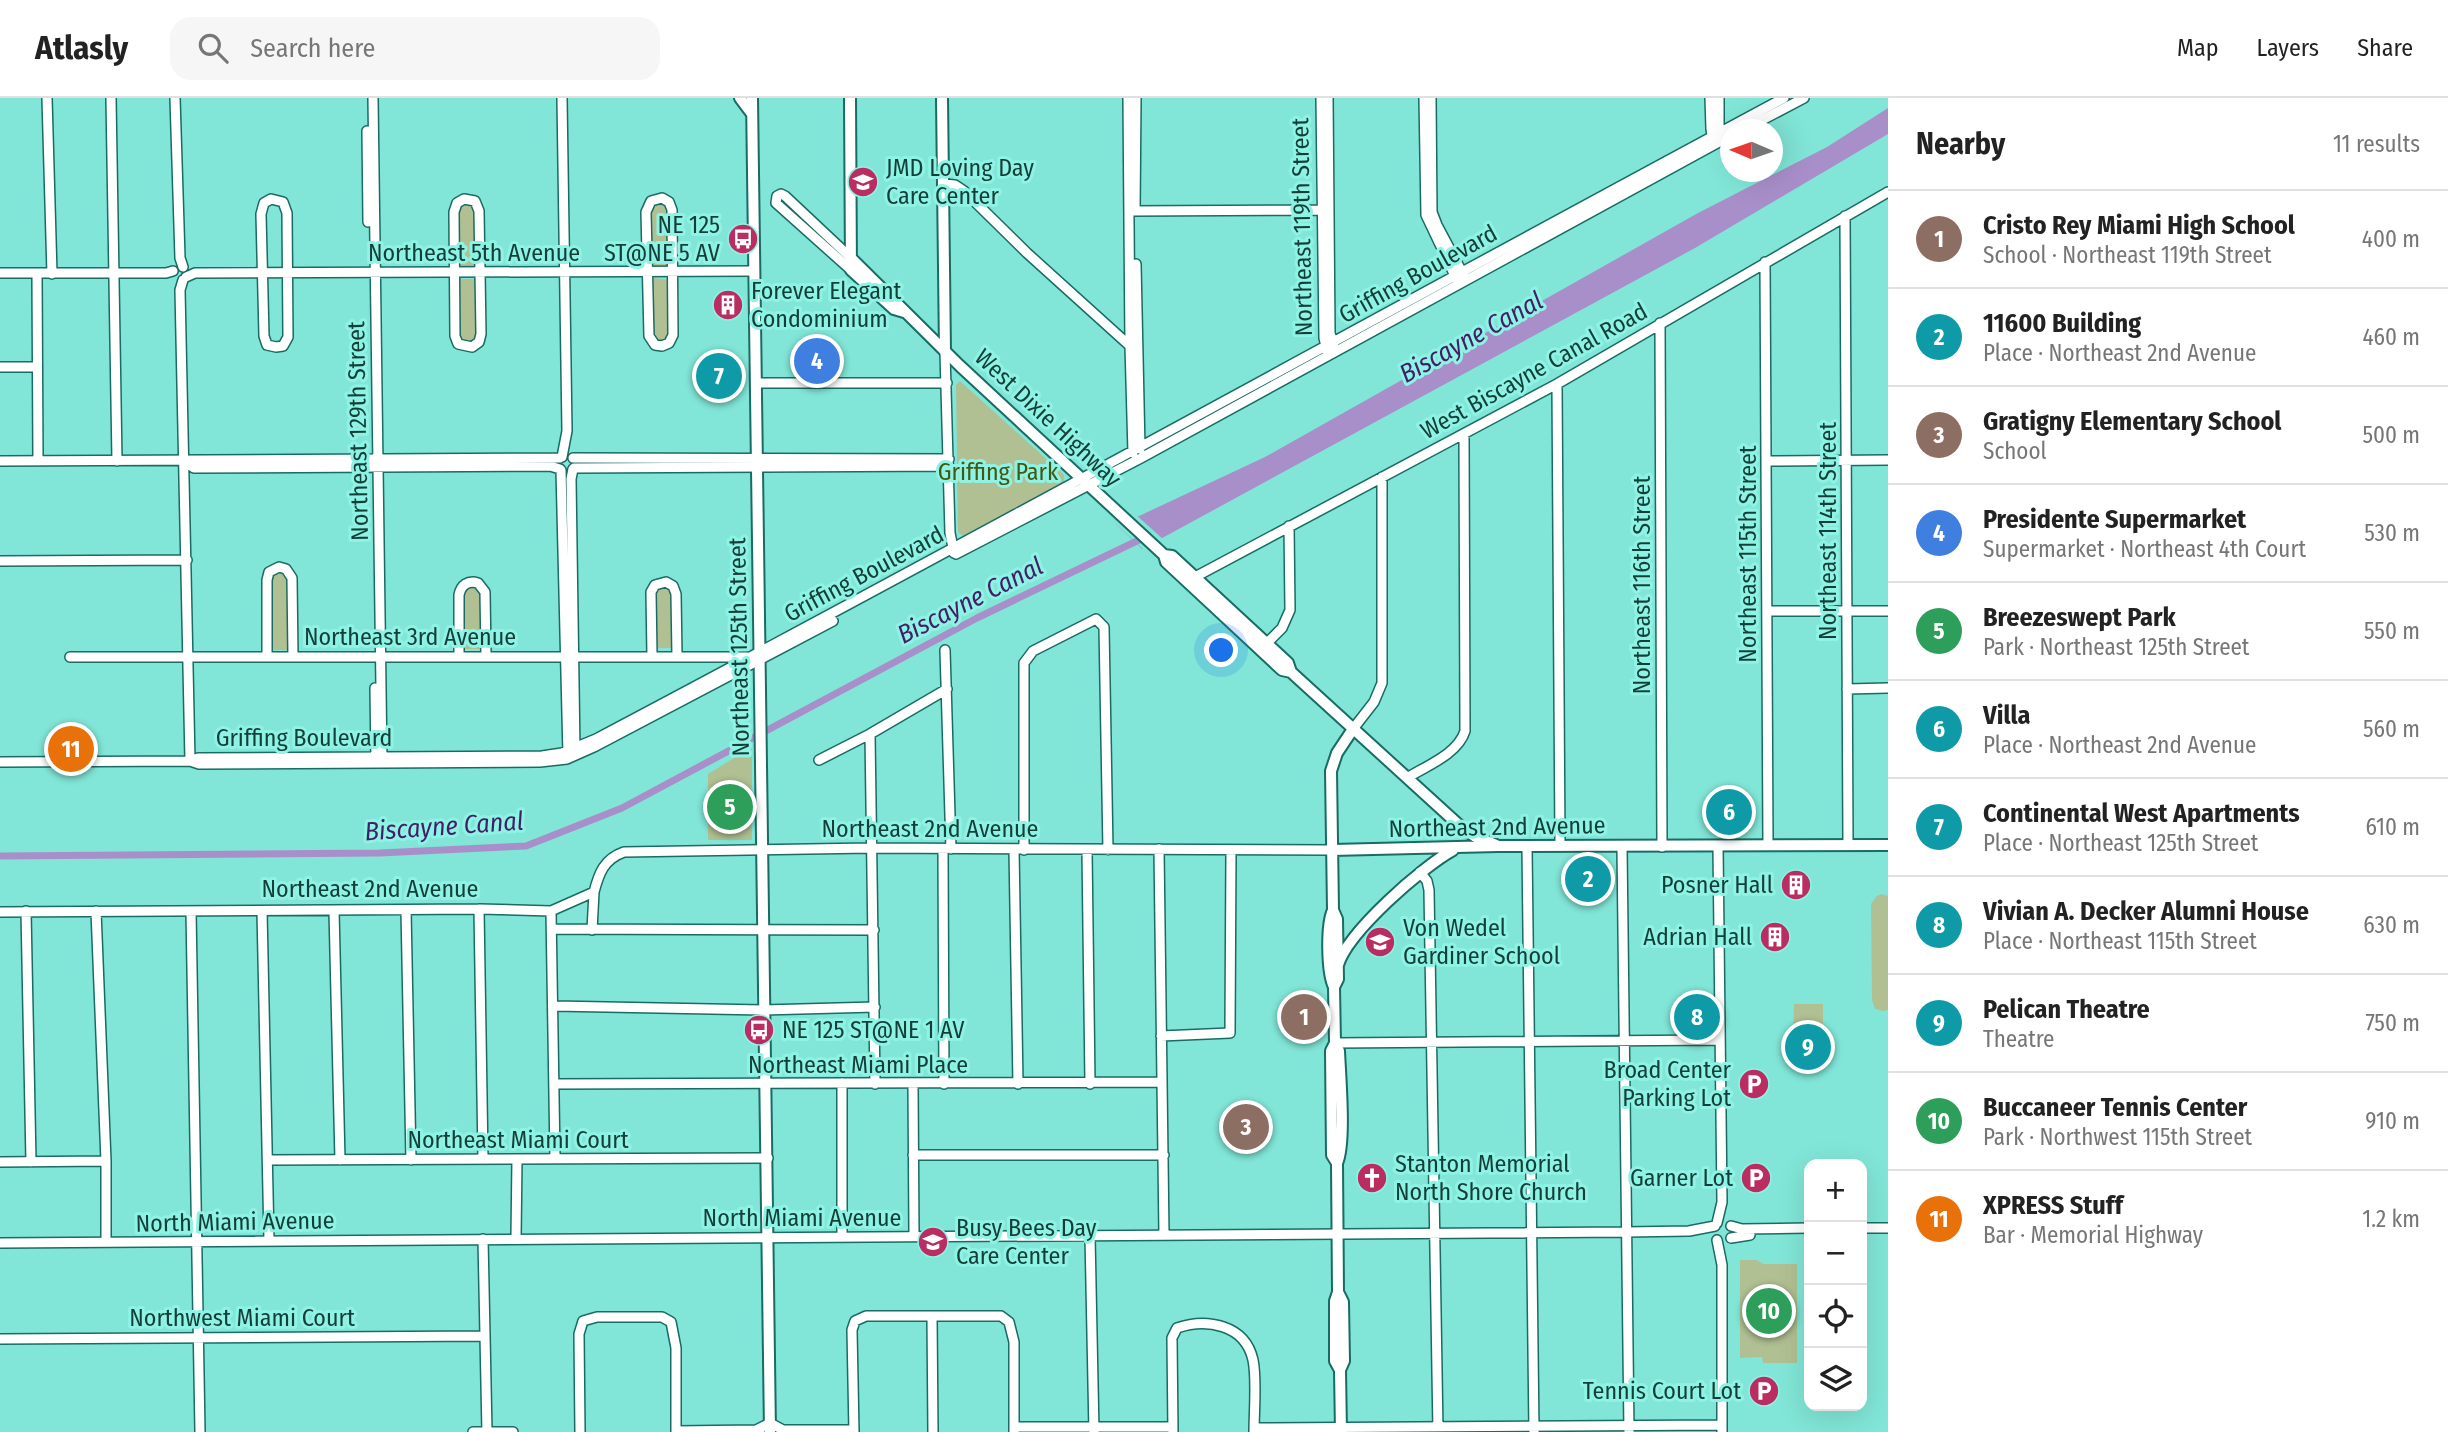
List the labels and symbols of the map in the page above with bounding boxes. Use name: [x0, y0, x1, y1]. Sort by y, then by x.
street label: Northeast 119th Street: [1286, 118, 1318, 336]
north arrow: [1720, 119, 1783, 182]
place label: JMD Loving Day Care Center: [886, 154, 1034, 210]
school or university icon: JMD Loving Day Care Center: [846, 165, 880, 199]
place label: NE 125 ST@NE 5 AV: [604, 211, 721, 267]
street label: Griffing Boulevard: [1334, 219, 1502, 329]
bus stop icon: NE 125 ST@NE 5 AV: [726, 222, 760, 256]
street label: Northeast 5th Avenue: [368, 239, 580, 267]
place label: Forever Elegant Condominium: [751, 277, 902, 333]
water label: Biscayne Canal: [1394, 285, 1549, 390]
building icon: Forever Elegant Condominium: [711, 288, 745, 322]
street label: West Biscayne Canal Road: [1416, 297, 1652, 445]
street label: Northeast 129th Street: [342, 321, 374, 541]
pin: 4: [794, 335, 840, 387]
street label: West Dixie Highway: [969, 343, 1127, 493]
pin: 7: [696, 350, 742, 402]
street label: Northeast 114th Street: [1814, 422, 1842, 640]
street label: Northeast 115th Street: [1734, 445, 1762, 663]
park label: Griffing Park: [938, 458, 1059, 486]
street label: Northeast 116th Street: [1628, 476, 1656, 694]
street label: Griffing Boulevard: [779, 520, 949, 628]
street label: Northeast 125th Street: [723, 537, 755, 757]
water label: Biscayne Canal: [892, 550, 1048, 650]
street label: Northeast 3rd Avenue: [304, 623, 516, 651]
your location: [1204, 633, 1238, 667]
pin: 11: [48, 723, 94, 775]
street label: Griffing Boulevard: [216, 724, 392, 752]
pin: 5: [707, 781, 753, 833]
pin: 6: [1706, 786, 1752, 838]
water label: Biscayne Canal: [364, 805, 525, 848]
street label: Northeast 2nd Avenue: [1388, 811, 1606, 843]
street label: Northeast 2nd Avenue: [822, 815, 1038, 843]
pin: 2: [1565, 853, 1611, 905]
building icon: Posner Hall: [1779, 868, 1813, 902]
place label: Posner Hall: [1661, 871, 1773, 899]
street label: Northeast 2nd Avenue: [262, 875, 478, 903]
place label: Von Wedel Gardiner School: [1403, 914, 1560, 970]
building icon: Adrian Hall: [1758, 920, 1792, 954]
place label: Adrian Hall: [1643, 923, 1752, 951]
school or university icon: Von Wedel Gardiner School: [1363, 925, 1397, 959]
pin: 1: [1281, 991, 1327, 1043]
pin: 8: [1674, 991, 1720, 1043]
bus stop icon: NE 125 ST@NE 1 AV: [742, 1013, 776, 1047]
place label: NE 125 ST@NE 1 AV: [782, 1016, 965, 1044]
pin: 9: [1785, 1021, 1831, 1073]
street label: Northeast Miami Place: [748, 1051, 968, 1079]
place label: Broad Center Parking Lot: [1604, 1056, 1732, 1112]
parking icon: Broad Center Parking Lot: [1737, 1067, 1771, 1101]
pin: 3: [1223, 1101, 1269, 1153]
street label: Northeast Miami Court: [407, 1126, 629, 1154]
place label: Stanton Memorial North Shore Church: [1395, 1150, 1587, 1206]
church icon: Stanton Memorial North Shore Church: [1355, 1161, 1389, 1195]
parking icon: Garner Lot: [1739, 1161, 1773, 1195]
place label: Garner Lot: [1630, 1164, 1733, 1192]
street label: North Miami Avenue: [703, 1204, 901, 1232]
street label: North Miami Avenue: [135, 1206, 335, 1238]
place label: Busy Bees Day Care Center: [956, 1214, 1097, 1270]
school or university icon: Busy Bees Day Care Center: [916, 1225, 950, 1259]
pin: 10: [1746, 1285, 1792, 1337]
street label: Northwest Miami Court: [129, 1304, 355, 1332]
parking icon: Tennis Court Lot: [1747, 1374, 1781, 1408]
place label: Tennis Court Lot: [1583, 1377, 1741, 1405]

